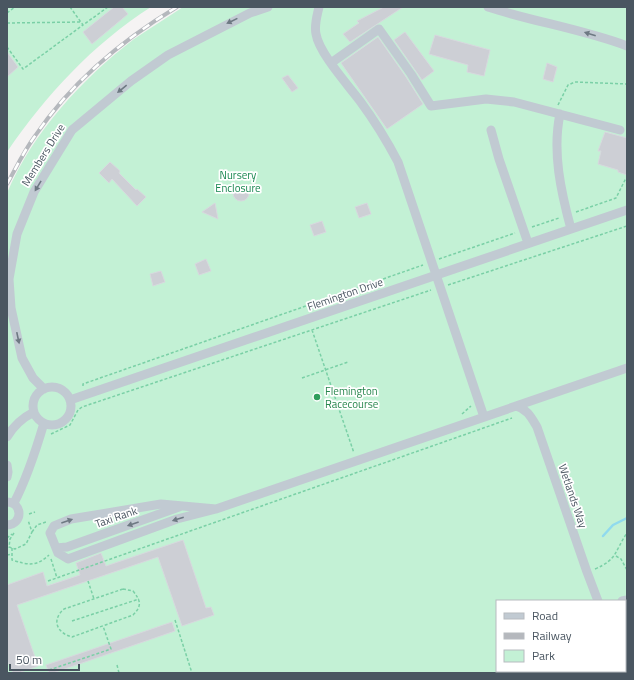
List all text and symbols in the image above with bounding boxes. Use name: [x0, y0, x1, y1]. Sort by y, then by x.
one-way arrow: [226, 18, 238, 25]
one-way arrow: [584, 31, 596, 37]
one-way arrow: [116, 85, 127, 93]
street label: Members Drive: [17, 120, 69, 189]
park label: Nursery Enclosure: [215, 167, 261, 196]
one-way arrow: [34, 180, 41, 192]
street label: Flemington Drive: [305, 273, 385, 314]
one-way arrow: [15, 332, 21, 344]
place label: Flemington Racecourse: [325, 383, 379, 412]
marker: Flemington Racecourse: [312, 392, 322, 402]
street label: Wetlands Way: [555, 462, 592, 531]
street label: Taxi Rank: [93, 502, 140, 532]
one-way arrow: [172, 516, 184, 522]
one-way arrow: [61, 518, 73, 524]
one-way arrow: [126, 521, 138, 527]
legend: [496, 600, 626, 672]
text: Road: [532, 606, 558, 625]
text: Railway: [532, 626, 572, 645]
scale bar: [10, 646, 79, 672]
text: Park: [532, 646, 555, 665]
text: 50 m: [16, 650, 42, 669]

